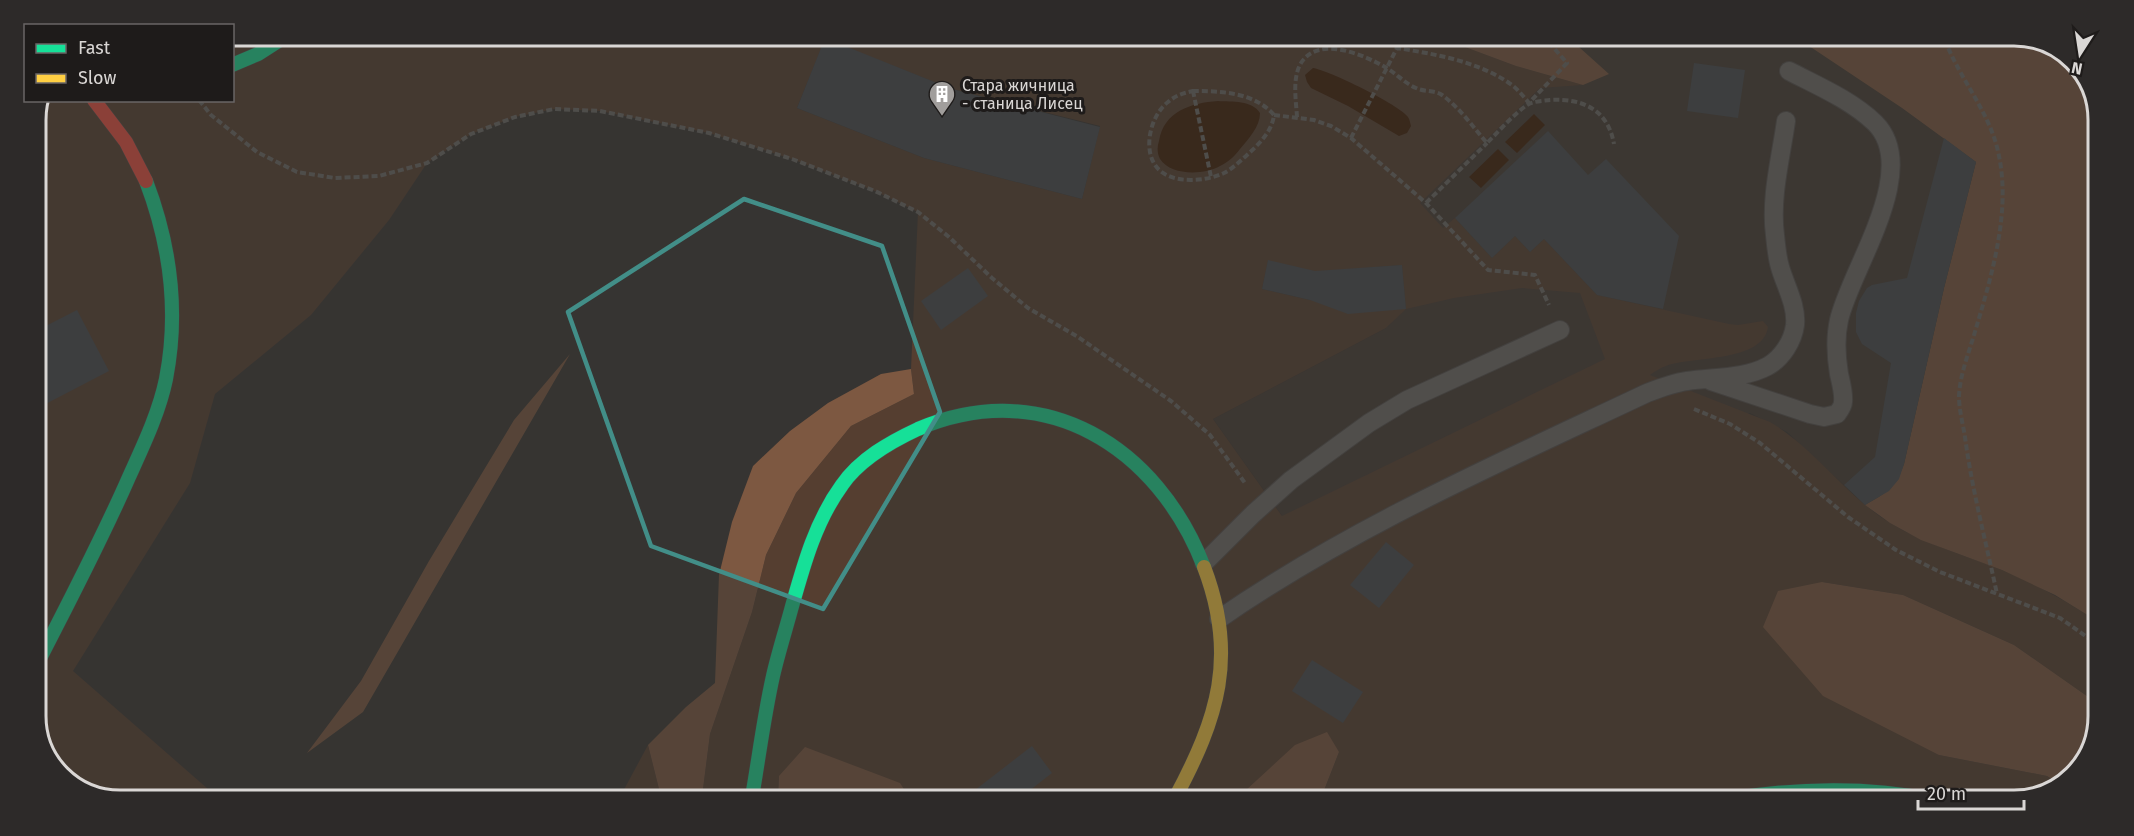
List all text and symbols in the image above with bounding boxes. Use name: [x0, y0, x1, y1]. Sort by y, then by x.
legend: [24, 24, 234, 102]
north arrow: [2050, 24, 2110, 84]
text: Fast: [78, 37, 111, 59]
text: N: [2070, 58, 2084, 79]
text: Slow: [78, 67, 117, 89]
place label: Стара жичница - станица Лисец: [962, 76, 1083, 113]
building icon: Стара жичница - станица Лисец: [927, 79, 957, 117]
scale bar: [1918, 773, 2024, 811]
text: 20 m: [1927, 783, 1966, 805]

